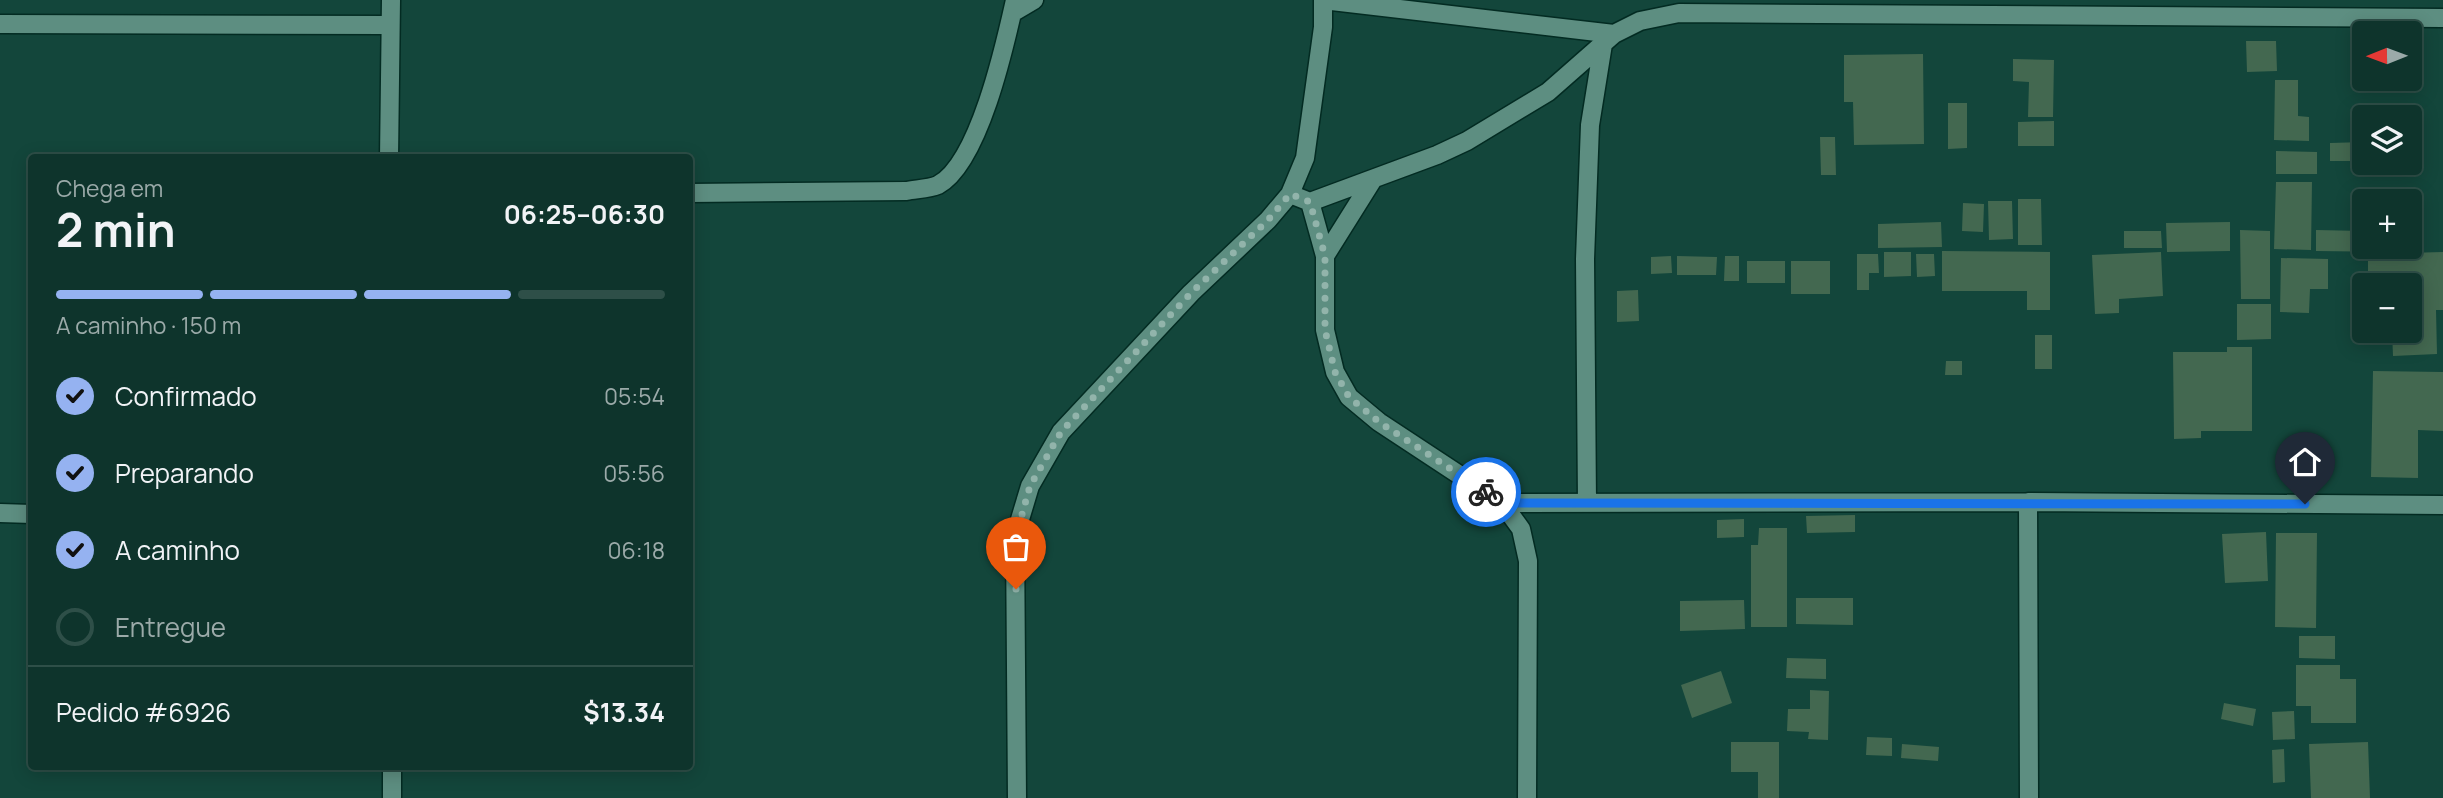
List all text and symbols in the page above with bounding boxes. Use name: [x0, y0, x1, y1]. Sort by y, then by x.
north arrow: [2352, 21, 2422, 91]
map controls: [2352, 21, 2422, 343]
button: layers: [2352, 105, 2422, 175]
text: Chega em: [56, 172, 163, 204]
button: +: [2352, 189, 2422, 259]
text: 06:25–06:30: [504, 196, 665, 232]
text: 2 min: [56, 198, 176, 261]
button: −: [2352, 273, 2422, 343]
text: A caminho · 150 m: [56, 309, 241, 341]
icon: check: [56, 377, 94, 415]
text: Confirmado: [115, 378, 257, 414]
text: 05:54: [604, 380, 665, 412]
pin: [2275, 432, 2335, 504]
icon: home: [2286, 443, 2324, 481]
icon: check: [56, 454, 94, 492]
text: Preparando: [115, 455, 254, 491]
text: 05:56: [603, 457, 665, 489]
courier: [1451, 457, 1521, 527]
icon: bike: [1467, 473, 1505, 511]
pin: [986, 517, 1046, 589]
icon: bag: [997, 528, 1035, 566]
icon: check: [56, 531, 94, 569]
text: A caminho: [115, 532, 240, 568]
text: 06:18: [608, 534, 665, 566]
text: Entregue: [115, 609, 226, 645]
text: Pedido #6926: [56, 694, 231, 730]
text: $13.34: [583, 694, 665, 730]

